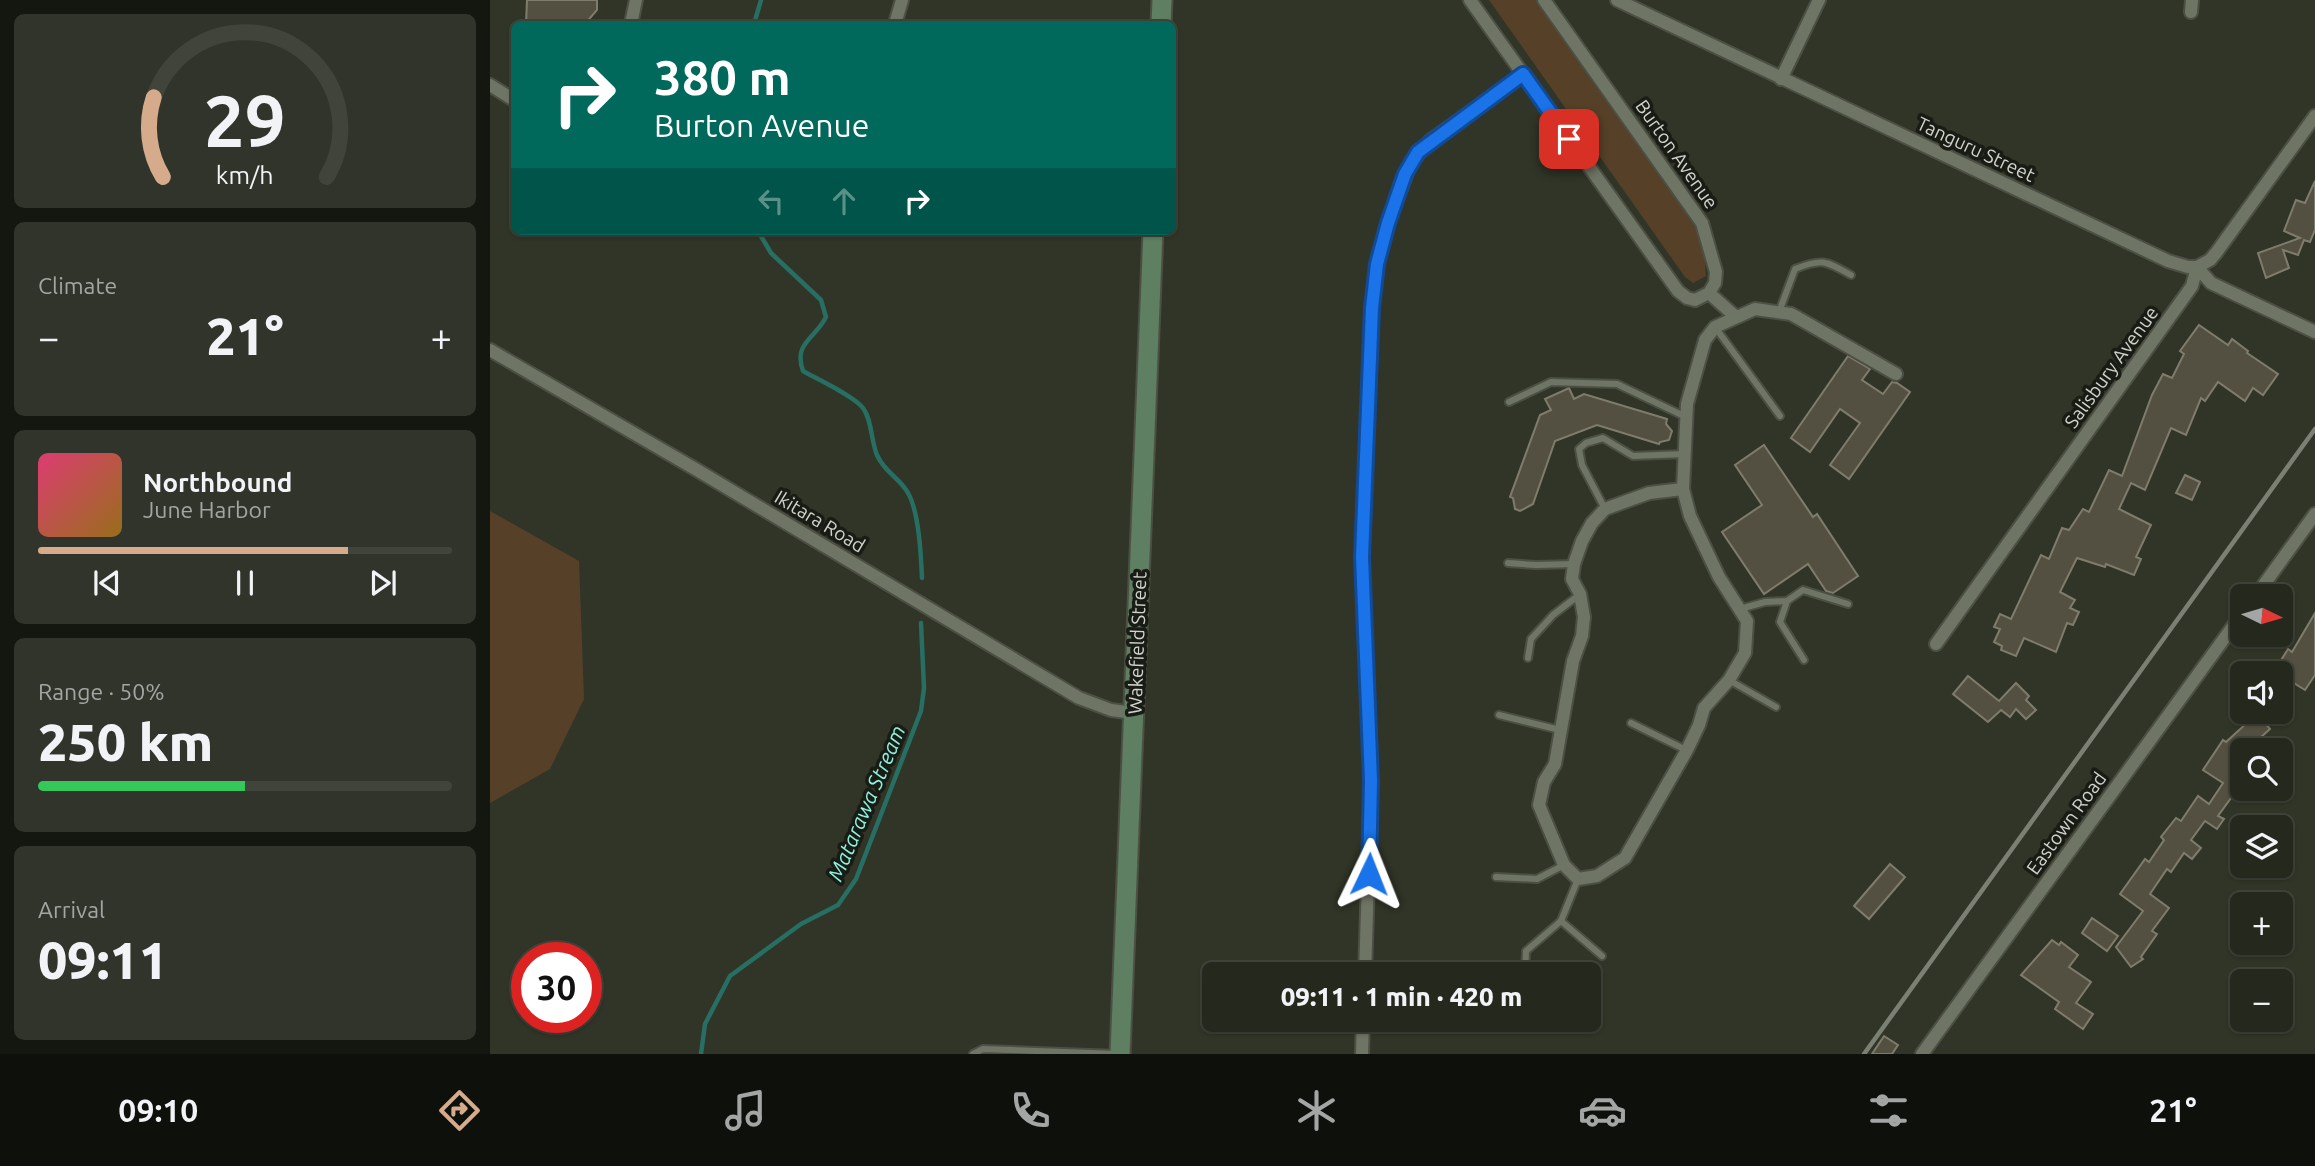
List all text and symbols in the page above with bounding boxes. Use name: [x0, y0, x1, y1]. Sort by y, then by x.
icon: right: [539, 49, 630, 140]
text: 380 m: [654, 49, 791, 104]
text: 29: [204, 79, 286, 161]
street label: Burton Avenue: [1631, 95, 1723, 213]
text: Burton Avenue: [654, 107, 869, 143]
pin: [1539, 109, 1599, 169]
street label: Tanguru Street: [1913, 112, 2039, 186]
icon: arrive: [1550, 120, 1588, 158]
text: km/h: [216, 161, 274, 189]
icon: left: [752, 182, 790, 220]
icon: ahead: [825, 182, 863, 220]
icon: right: [898, 182, 936, 220]
text: Climate: [38, 273, 117, 298]
street label: Salisbury Avenue: [2060, 302, 2162, 432]
text: 21°: [206, 307, 284, 365]
text: −: [38, 316, 59, 358]
text: +: [431, 316, 452, 358]
text: Northbound: [143, 468, 292, 497]
street label: Ikitara Road: [771, 485, 869, 557]
text: June Harbor: [143, 497, 271, 522]
icon: previous: [88, 564, 126, 602]
icon: pause: [226, 564, 264, 602]
icon: next: [364, 564, 402, 602]
street label: Wakefield Street: [1124, 571, 1150, 715]
north arrow: [2230, 584, 2292, 648]
map controls: [2230, 584, 2293, 1032]
button: sound: [2230, 661, 2293, 724]
text: Range · 50%: [38, 679, 165, 704]
text: 250 km: [38, 713, 213, 771]
water label: Matarawa Stream: [822, 722, 910, 884]
button: search: [2230, 738, 2293, 801]
street label: Eastown Road: [2022, 768, 2110, 878]
button: layers: [2230, 815, 2293, 878]
position arrow: [1332, 837, 1406, 911]
button: +: [2230, 892, 2293, 955]
text: Arrival: [38, 897, 105, 922]
text: 09:11: [38, 931, 168, 989]
speed limit sign: 30: [511, 942, 602, 1033]
button: −: [2230, 969, 2293, 1032]
text: 09:11 · 1 min · 420 m: [1281, 982, 1522, 1011]
icon: directions: [435, 1086, 484, 1135]
icon: music: [721, 1086, 770, 1135]
icon: phone: [1006, 1086, 1055, 1135]
icon: climate: [1292, 1086, 1341, 1135]
icon: car: [1578, 1086, 1627, 1135]
icon: filters: [1864, 1086, 1913, 1135]
text: 09:10: [118, 1092, 198, 1128]
text: 21°: [2149, 1092, 2197, 1128]

